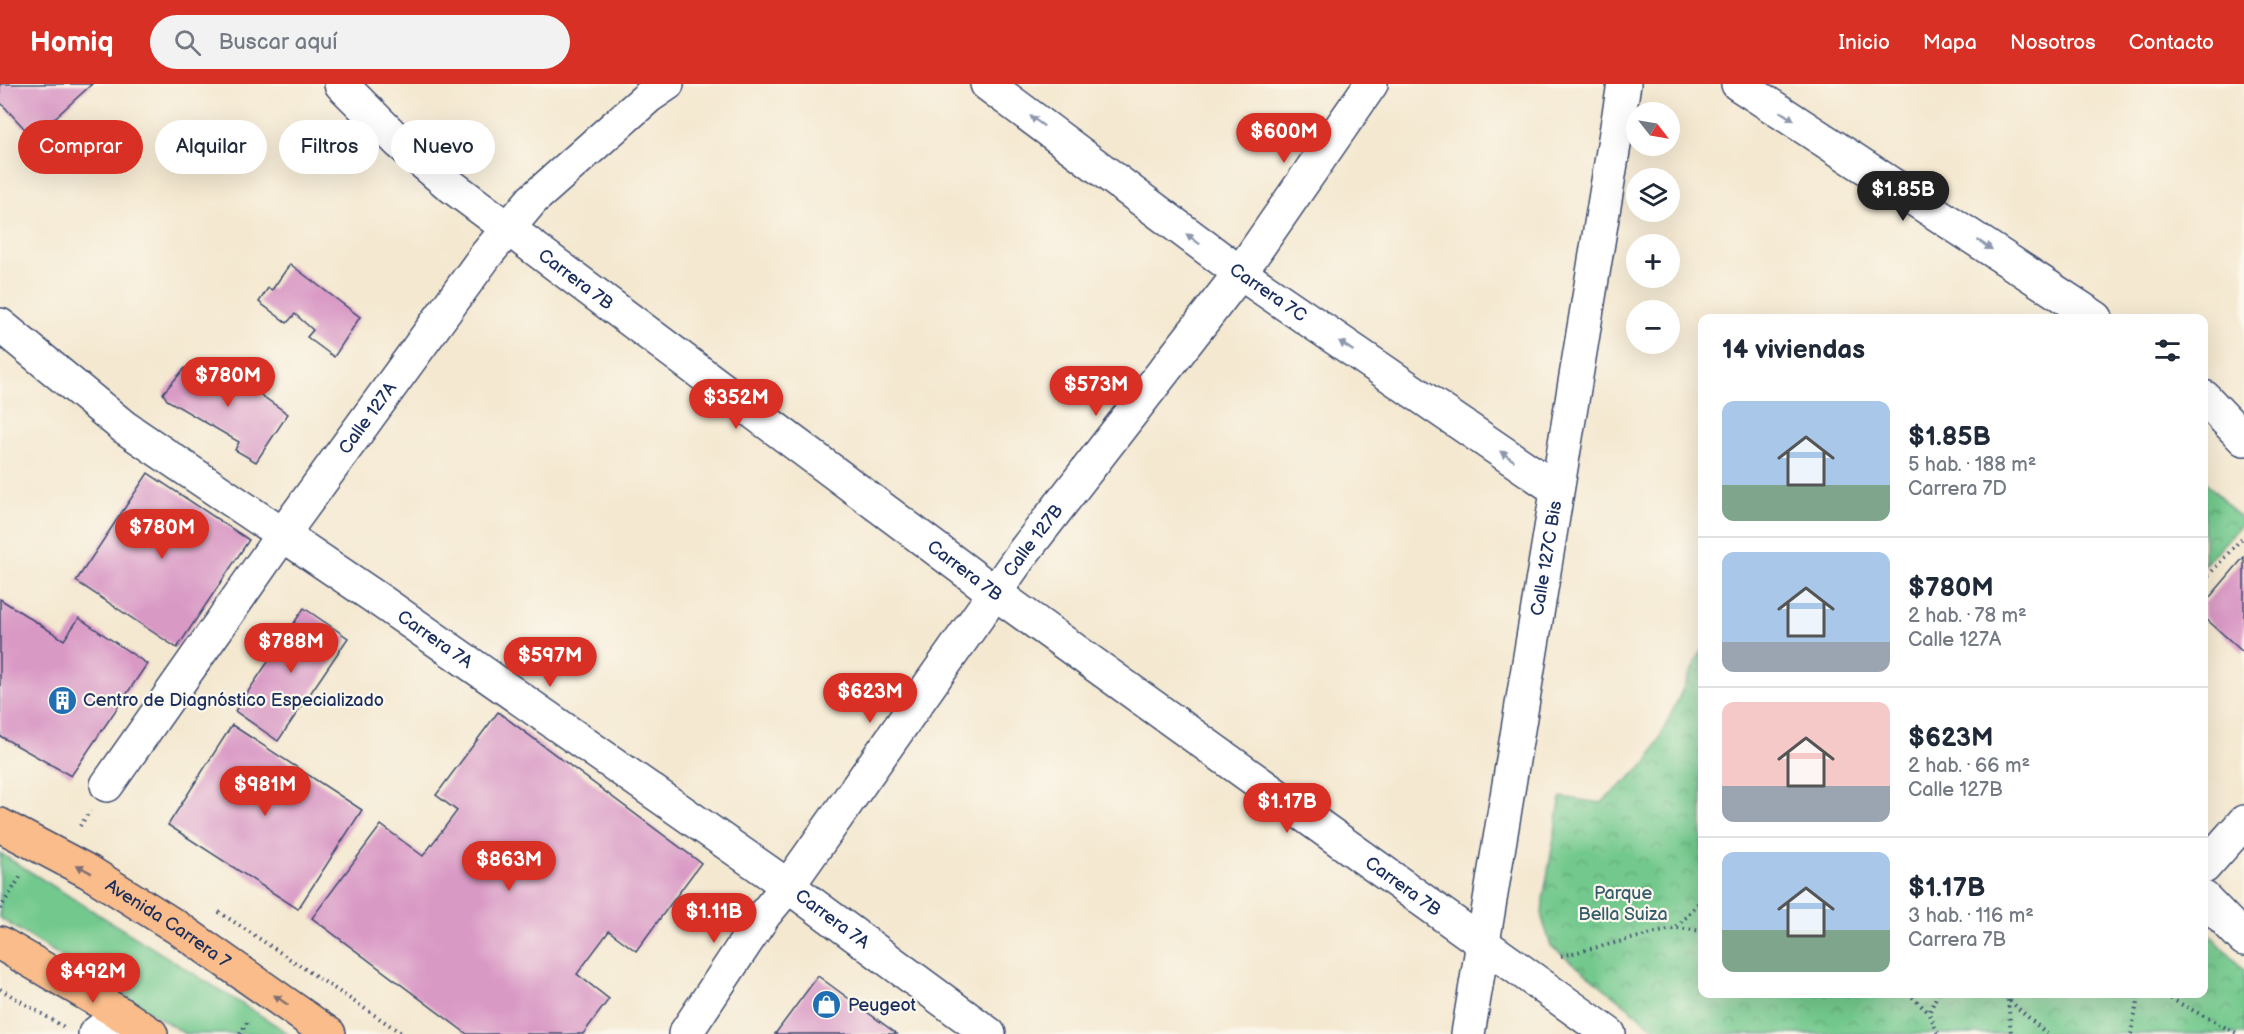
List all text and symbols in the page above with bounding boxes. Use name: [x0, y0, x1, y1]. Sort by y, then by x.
search box: [150, 15, 570, 69]
text: Homiq: [30, 26, 114, 59]
icon: search: [171, 26, 204, 59]
text: Buscar aquí: [219, 29, 338, 56]
text: Inicio: [1839, 30, 1890, 55]
text: Mapa: [1923, 30, 1977, 55]
text: Nosotros: [2010, 30, 2096, 55]
text: Contacto: [2129, 30, 2214, 55]
north arrow: [1626, 102, 1680, 156]
map controls: [1626, 102, 1680, 354]
one-way arrow: [1778, 110, 1794, 122]
pin: $600M: [1242, 113, 1326, 164]
one-way arrow: [1029, 115, 1045, 128]
chip: Comprar: [18, 120, 143, 174]
chip: Alquilar: [155, 120, 267, 174]
chip: Filtros: [279, 120, 379, 174]
chip: Nuevo: [391, 120, 495, 174]
text: $600M: [1250, 120, 1318, 144]
button: layers: [1626, 168, 1680, 222]
pin: $1.85B: [1854, 171, 1952, 222]
text: $1.85B: [1871, 178, 1935, 202]
one-way arrow: [1185, 232, 1201, 245]
button: +: [1626, 234, 1680, 288]
one-way arrow: [1977, 240, 1993, 251]
street label: Carrera 7B: [534, 244, 618, 314]
street label: Carrera 7C: [1226, 258, 1311, 326]
button: −: [1626, 300, 1680, 354]
icon: filters: [2151, 334, 2184, 367]
text: 14 viviendas: [1722, 335, 1865, 366]
one-way arrow: [1338, 341, 1354, 352]
pin: $780M: [186, 357, 270, 408]
text: $780M: [195, 364, 261, 388]
pin: $573M: [1054, 366, 1138, 417]
text: $573M: [1064, 373, 1128, 397]
street label: Calle 127A: [334, 378, 401, 458]
pin: $352M: [694, 379, 778, 430]
text: $352M: [703, 386, 769, 410]
text: $1.85B: [1908, 422, 1991, 453]
icon: home: [1770, 425, 1842, 497]
one-way arrow: [1500, 450, 1516, 462]
text: 5 hab. · 188 m²: [1908, 453, 2036, 477]
text: Carrera 7D: [1908, 477, 2007, 501]
street label: Calle 127C Bis: [1526, 499, 1566, 617]
street label: Calle 127B: [999, 500, 1067, 581]
pin: $780M: [120, 509, 204, 560]
text: $780M: [129, 516, 195, 540]
street label: Carrera 7B: [923, 536, 1006, 605]
text: $780M: [1908, 573, 1994, 604]
icon: home: [1770, 576, 1842, 648]
text: 2 hab. · 78 m²: [1908, 604, 2027, 628]
street label: Carrera 7A: [393, 606, 477, 673]
pin: $788M: [249, 623, 333, 674]
text: Calle 127A: [1908, 628, 2001, 652]
text: $788M: [258, 630, 324, 654]
pin: $597M: [508, 637, 592, 688]
text: $597M: [518, 644, 582, 668]
pin: $623M: [828, 673, 912, 724]
text: $623M: [837, 680, 903, 704]
building icon: Centro de Diagnóstico Especializado: [46, 684, 78, 716]
place label: Centro de Diagnóstico Especializado: [83, 690, 384, 711]
text: $623M: [1908, 723, 1993, 754]
icon: home: [1770, 726, 1842, 798]
text: 2 hab. · 66 m²: [1908, 754, 2030, 778]
pin: $981M: [223, 766, 307, 817]
text: $981M: [234, 773, 296, 797]
text: Calle 127B: [1908, 778, 2003, 802]
pin: $1.17B: [1238, 783, 1336, 834]
text: $1.17B: [1257, 790, 1317, 814]
pin: $863M: [467, 841, 551, 892]
text: $863M: [476, 848, 542, 872]
street label: Carrera 7B: [1361, 852, 1445, 920]
one-way arrow: [75, 864, 92, 874]
text: $1.17B: [1908, 873, 1985, 904]
street label: Avenida Carrera 7: [102, 875, 235, 972]
icon: home: [1770, 876, 1842, 948]
park label: Parque Bella Suiza: [1578, 883, 1668, 925]
street label: Carrera 7A: [791, 885, 874, 953]
pin: $1.11B: [665, 893, 763, 944]
text: $1.11B: [686, 900, 742, 924]
text: 3 hab. · 116 m²: [1908, 904, 2034, 928]
text: Carrera 7B: [1908, 928, 2006, 952]
pin: $492M: [51, 953, 135, 1004]
text: $492M: [60, 960, 126, 984]
shop icon: Peugeot: [811, 989, 843, 1021]
one-way arrow: [274, 994, 290, 1006]
place label: Peugeot: [848, 995, 916, 1016]

